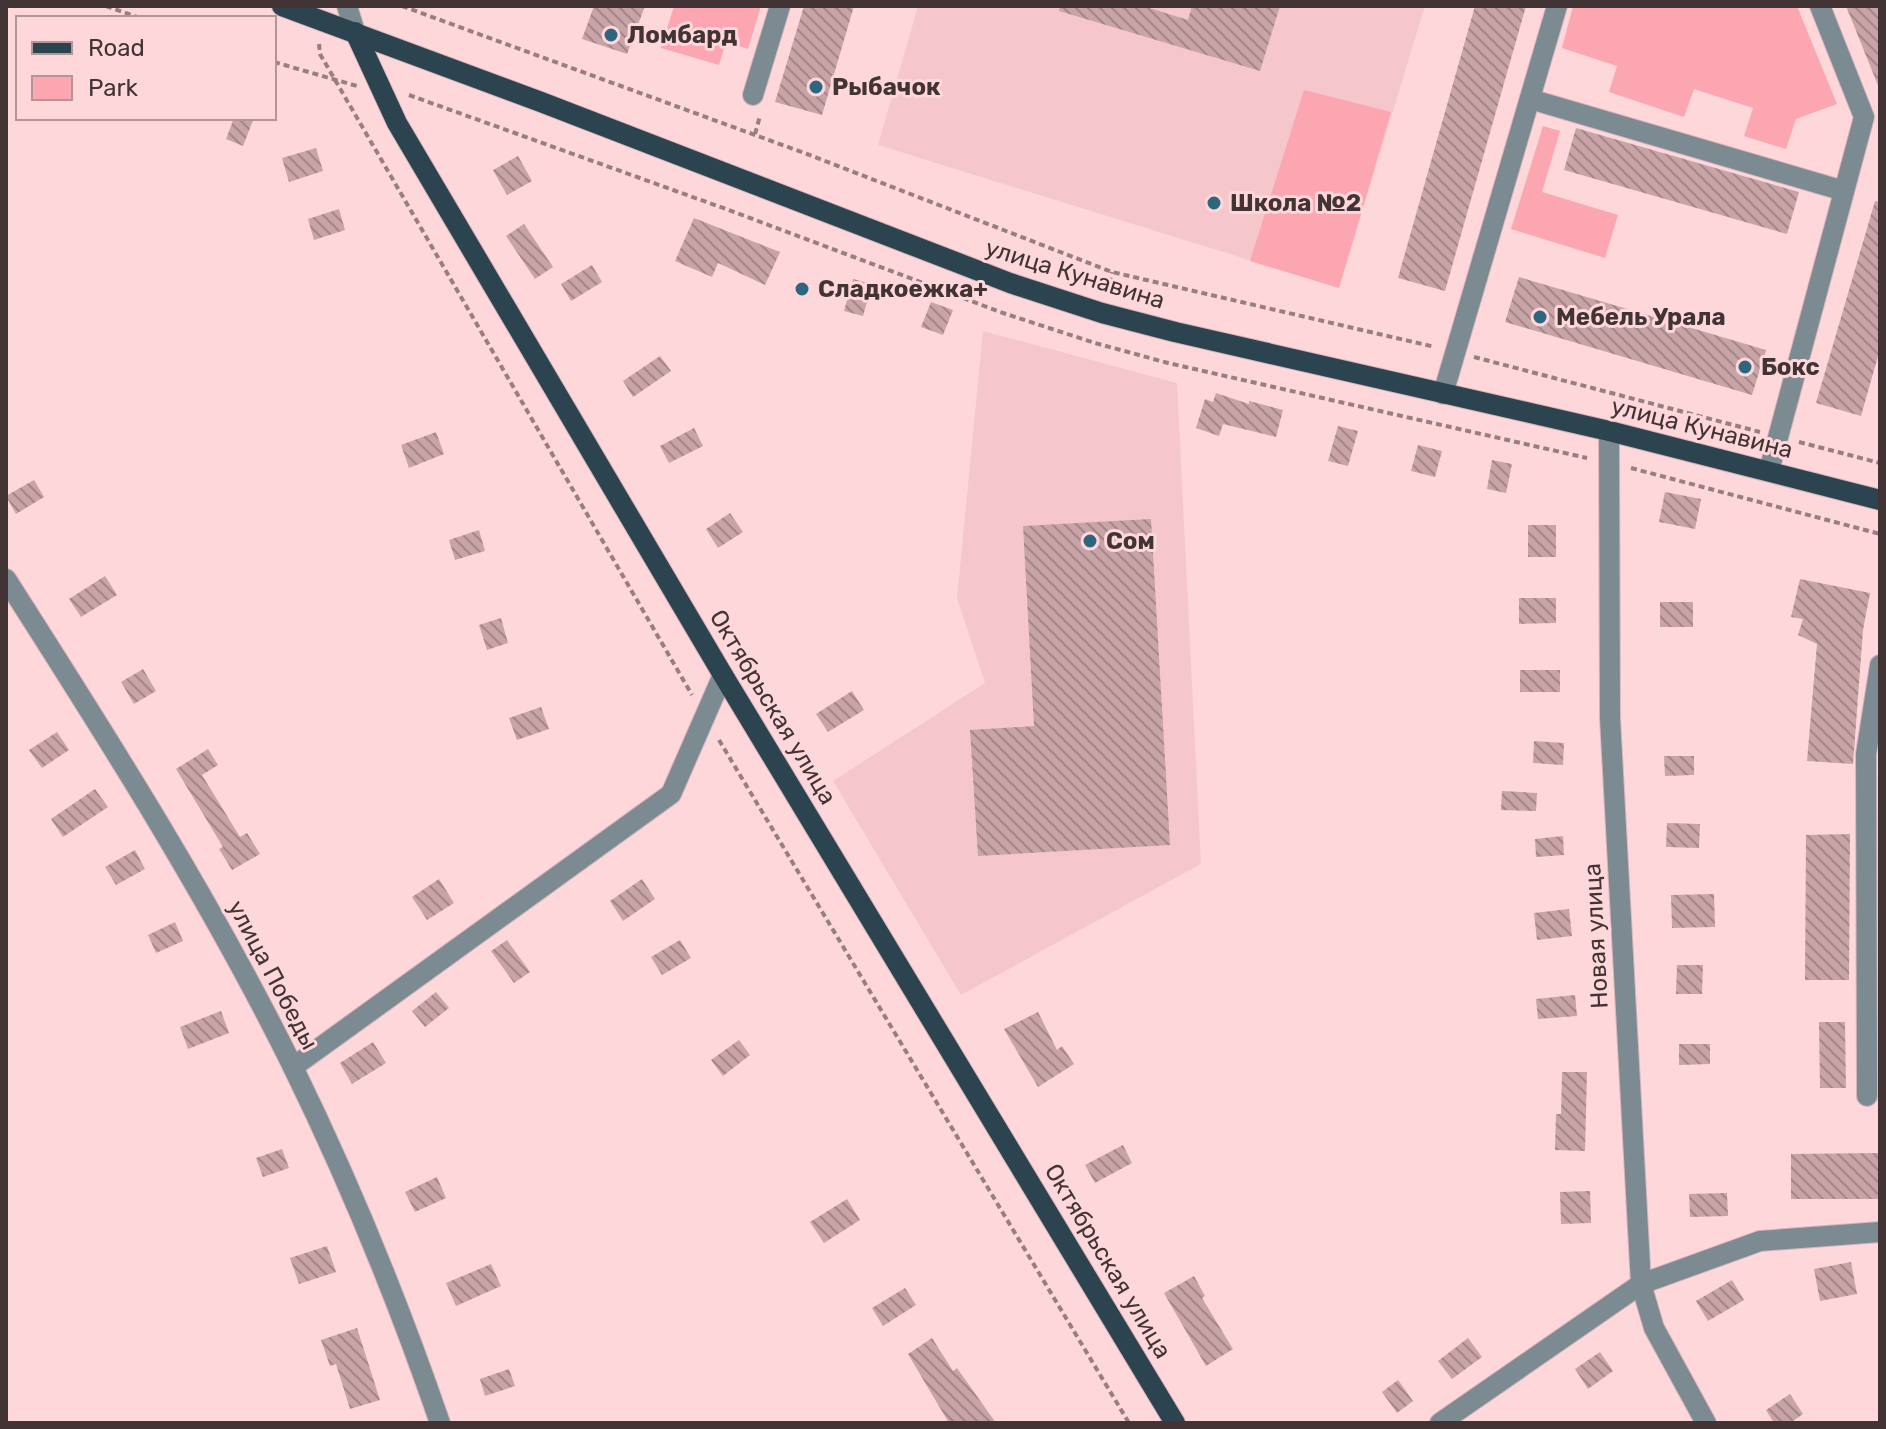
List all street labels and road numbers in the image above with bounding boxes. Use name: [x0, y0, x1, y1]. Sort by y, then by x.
street label: улица Кунавина: [982, 233, 1168, 315]
street label: улица Кунавина: [1608, 392, 1796, 464]
street label: Октябрьская улица: [704, 605, 842, 809]
street label: Новая улица: [1578, 863, 1614, 1009]
street label: улица Победы: [222, 896, 324, 1054]
street label: Октябрьская улица: [1039, 1159, 1177, 1363]

